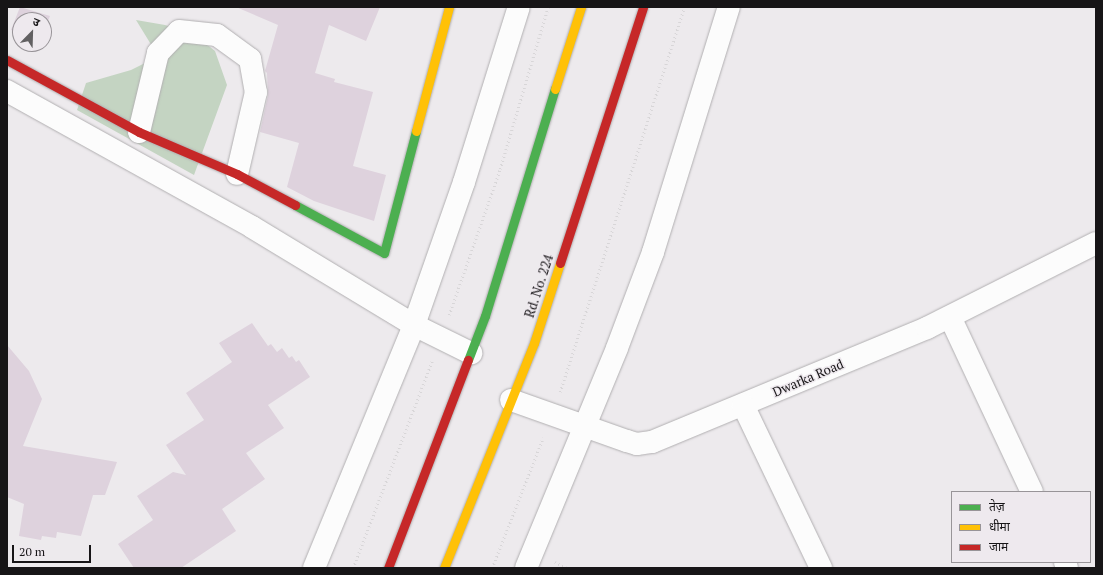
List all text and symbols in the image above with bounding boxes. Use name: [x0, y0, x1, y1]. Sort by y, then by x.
north arrow: [12, 12, 52, 52]
text: उ: [31, 14, 42, 30]
street label: Rd. No. 224: [521, 252, 557, 320]
street label: Dwarka Road: [770, 356, 846, 400]
legend: [951, 491, 1091, 563]
text: तेज़: [989, 499, 1005, 514]
text: धीमा: [989, 519, 1010, 534]
scale bar: [14, 537, 93, 563]
text: जाम: [989, 539, 1008, 554]
text: 20 m: [19, 544, 45, 559]

